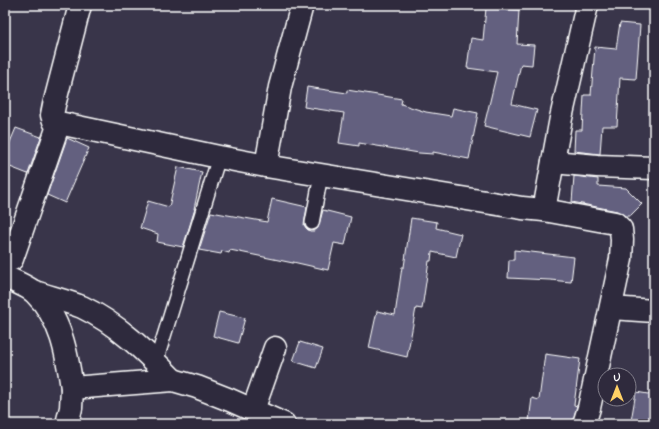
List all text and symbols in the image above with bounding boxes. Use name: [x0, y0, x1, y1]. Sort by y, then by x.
north arrow: [597, 367, 637, 407]
text: U: [613, 371, 621, 385]

